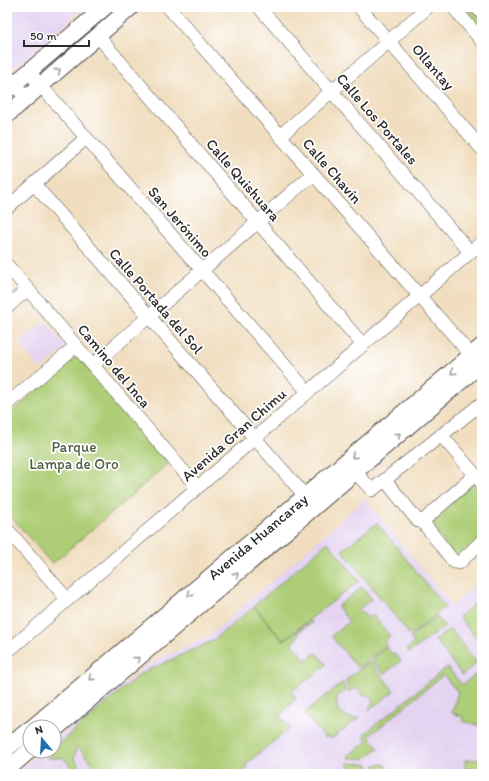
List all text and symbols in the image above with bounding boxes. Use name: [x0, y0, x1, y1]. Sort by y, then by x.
scale bar: [24, 22, 89, 48]
text: 50 m: [30, 29, 56, 43]
street label: Ollantay: [408, 40, 458, 94]
one-way arrow: [53, 68, 60, 75]
street label: Calle Los Portales: [332, 70, 422, 169]
street label: Calle Quishuara: [202, 135, 284, 225]
street label: Calle Chavín: [299, 135, 365, 207]
street label: San Jerónimo: [144, 183, 216, 261]
street label: Calle Portada del Sol: [105, 244, 207, 358]
street label: Camino del Inca: [74, 320, 155, 412]
one-way arrow: [450, 367, 457, 374]
street label: Avenida Gran Chimu: [178, 384, 290, 485]
one-way arrow: [393, 433, 401, 440]
park label: Parque Lampa de Oro: [29, 438, 119, 473]
one-way arrow: [351, 451, 358, 458]
street label: Avenida Huancaray: [205, 490, 311, 584]
one-way arrow: [231, 572, 238, 579]
one-way arrow: [188, 590, 195, 597]
one-way arrow: [132, 657, 139, 664]
one-way arrow: [88, 674, 96, 681]
north arrow: [22, 719, 62, 759]
text: N: [34, 723, 45, 737]

